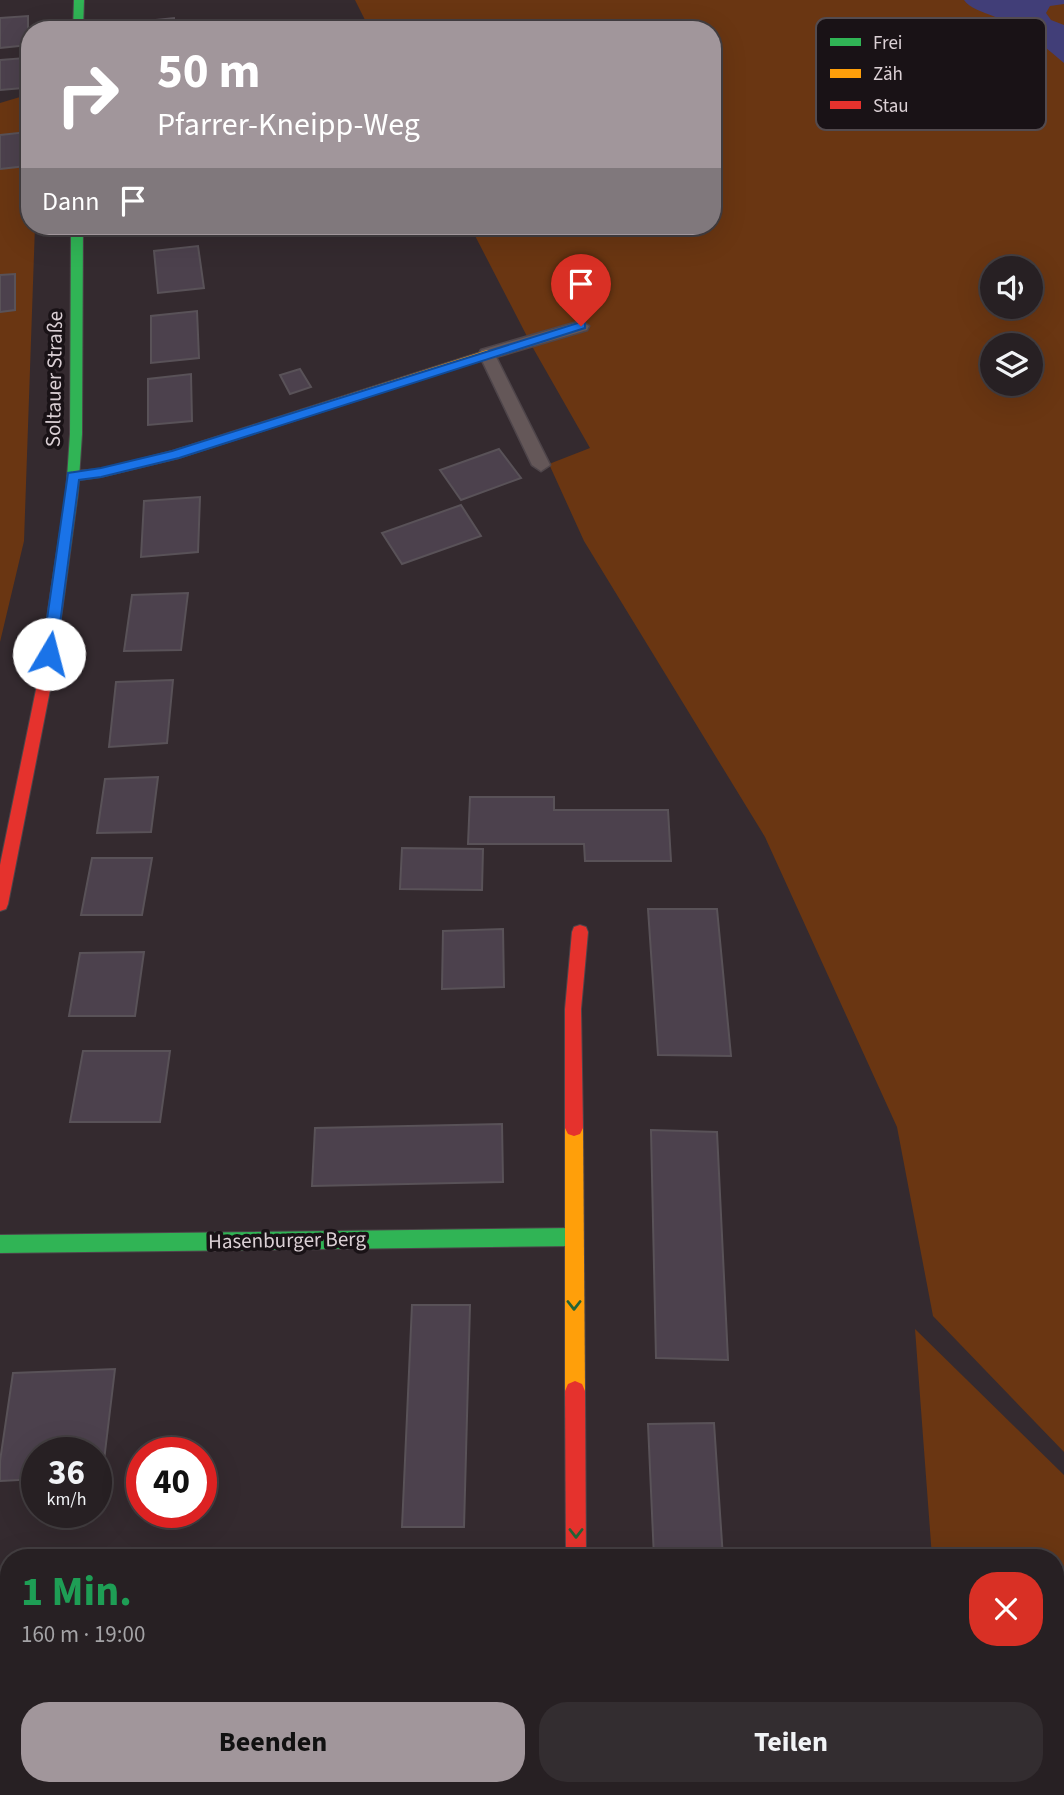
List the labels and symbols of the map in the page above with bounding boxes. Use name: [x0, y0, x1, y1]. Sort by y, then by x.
legend: [816, 18, 1046, 130]
text: Frei: [873, 30, 903, 57]
text: Zäh: [873, 61, 903, 88]
text: Stau: [873, 93, 909, 120]
pin: [551, 254, 611, 326]
street label: Soltauer Straße: [38, 311, 70, 447]
position arrow: [12, 617, 86, 691]
street label: Hasenburger Berg: [208, 1224, 367, 1256]
one-way arrow: [567, 1300, 582, 1311]
speed limit sign: 40: [126, 1437, 217, 1528]
one-way arrow: [568, 1528, 584, 1538]

